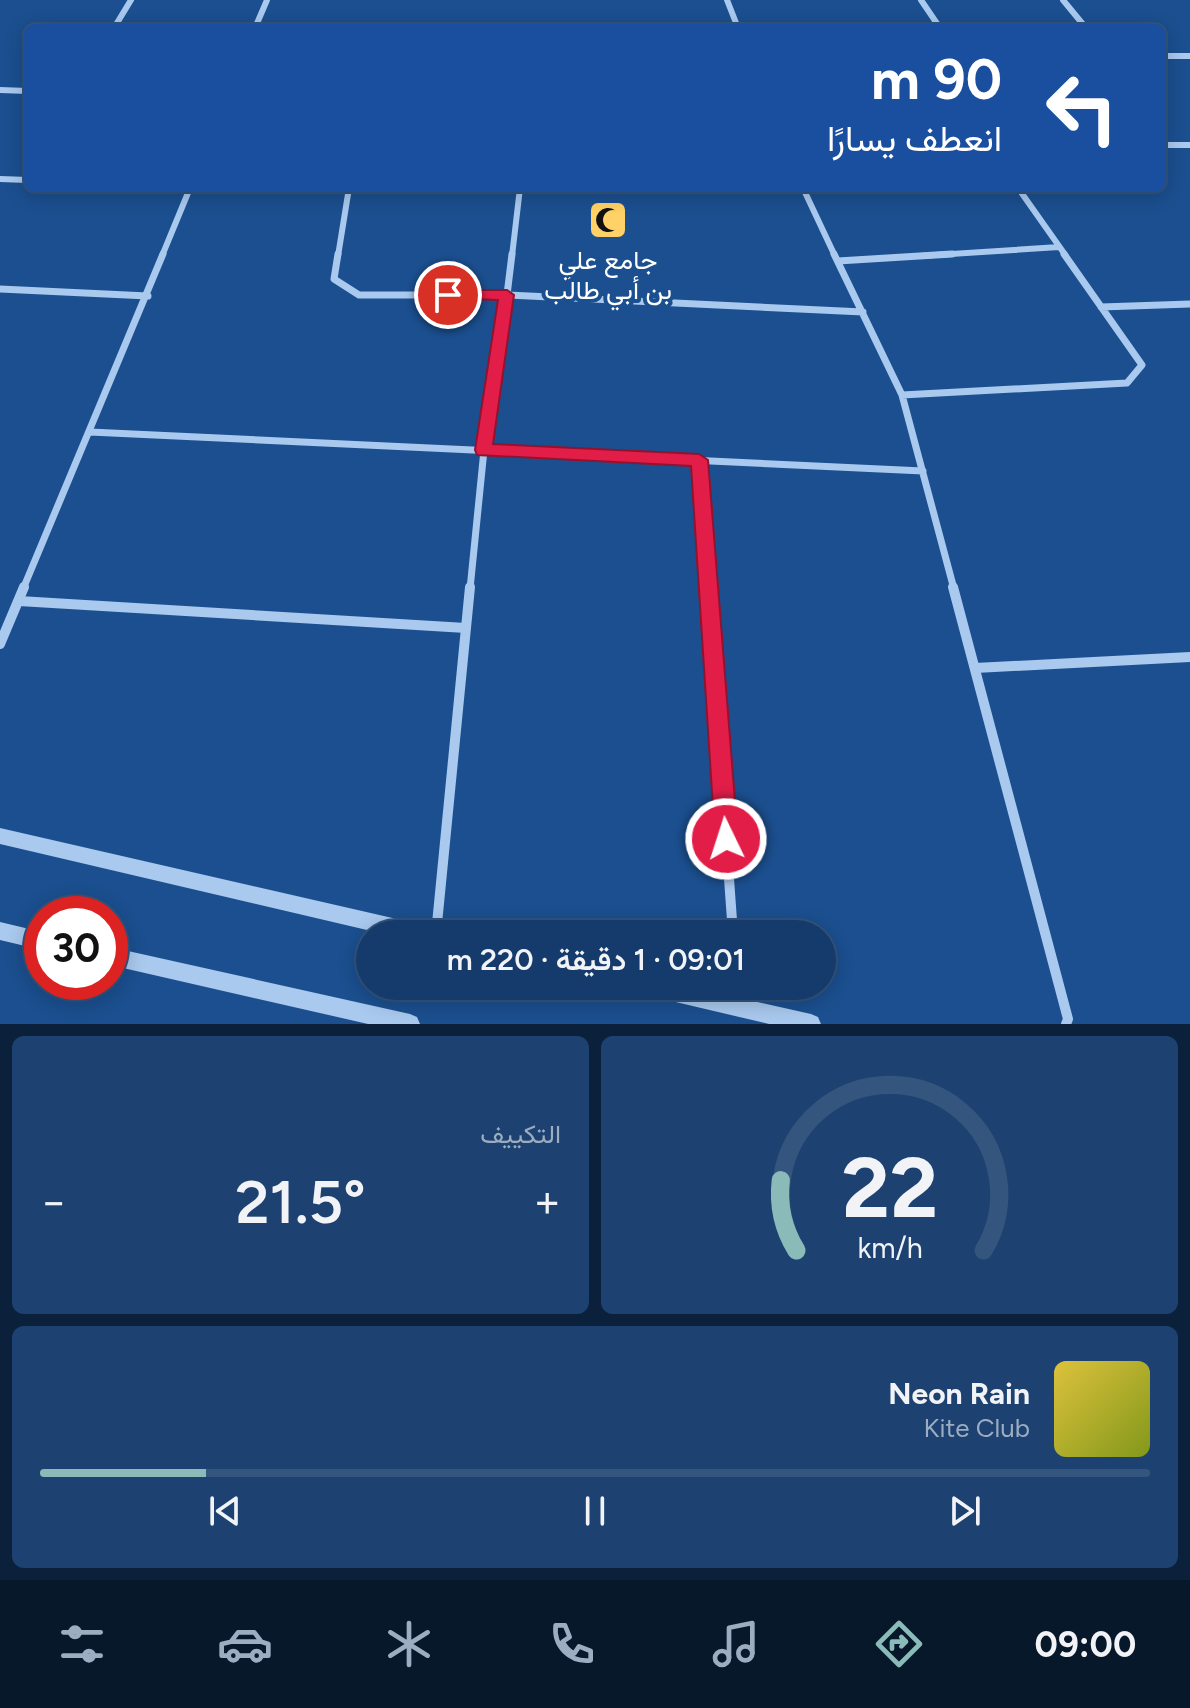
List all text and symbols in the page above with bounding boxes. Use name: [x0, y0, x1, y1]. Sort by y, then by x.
text: 90 m: [871, 46, 1002, 113]
icon: left: [1030, 56, 1134, 160]
text: انعطف يسارًا: [827, 117, 1002, 160]
mosque icon: جامع علي بن أبي طالب: [587, 199, 629, 241]
place label: جامع علي بن أبي طالب: [544, 244, 672, 311]
pin: [414, 261, 482, 329]
icon: arrive: [426, 273, 470, 317]
position arrow: [684, 797, 768, 881]
speed limit sign: 30: [24, 896, 128, 1000]
text: 09:01 · 1 دقيقة · 220 m: [447, 941, 745, 978]
text: التكييف: [480, 1118, 561, 1150]
text: 22: [841, 1138, 938, 1238]
text: 21.5°: [235, 1166, 366, 1238]
text: −: [40, 1175, 67, 1228]
text: +: [534, 1175, 561, 1228]
text: km/h: [857, 1231, 922, 1265]
text: Neon Rain: [888, 1375, 1030, 1412]
text: Kite Club: [924, 1412, 1030, 1444]
icon: previous: [203, 1489, 247, 1533]
icon: pause: [573, 1489, 617, 1533]
icon: next: [943, 1489, 987, 1533]
icon: filters: [54, 1616, 110, 1672]
icon: car: [217, 1616, 273, 1672]
icon: climate: [381, 1616, 437, 1672]
icon: phone: [544, 1616, 600, 1672]
icon: music: [708, 1616, 764, 1672]
icon: directions: [871, 1616, 927, 1672]
text: 09:00: [1035, 1623, 1136, 1666]

